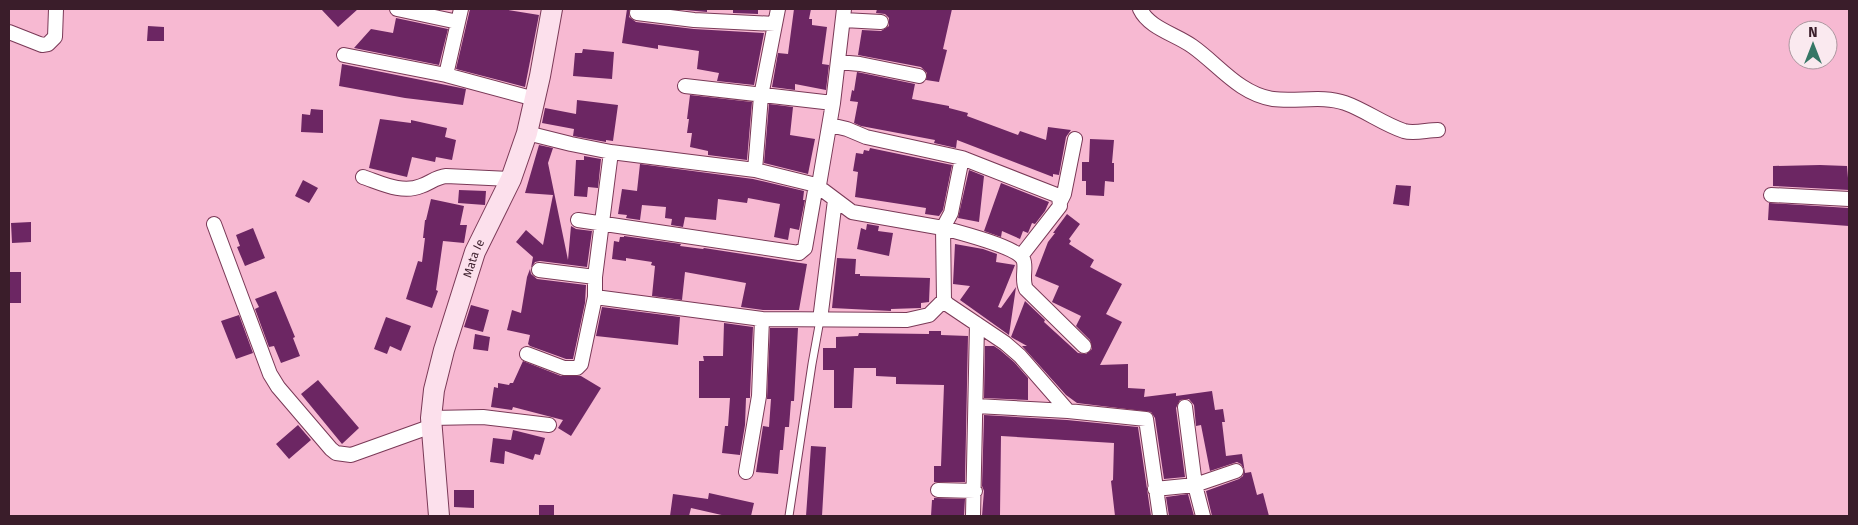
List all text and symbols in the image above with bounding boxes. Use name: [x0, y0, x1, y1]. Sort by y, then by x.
north arrow: [1788, 20, 1838, 70]
text: N: [1808, 24, 1818, 41]
street label: Mata Ie: [460, 237, 487, 279]

